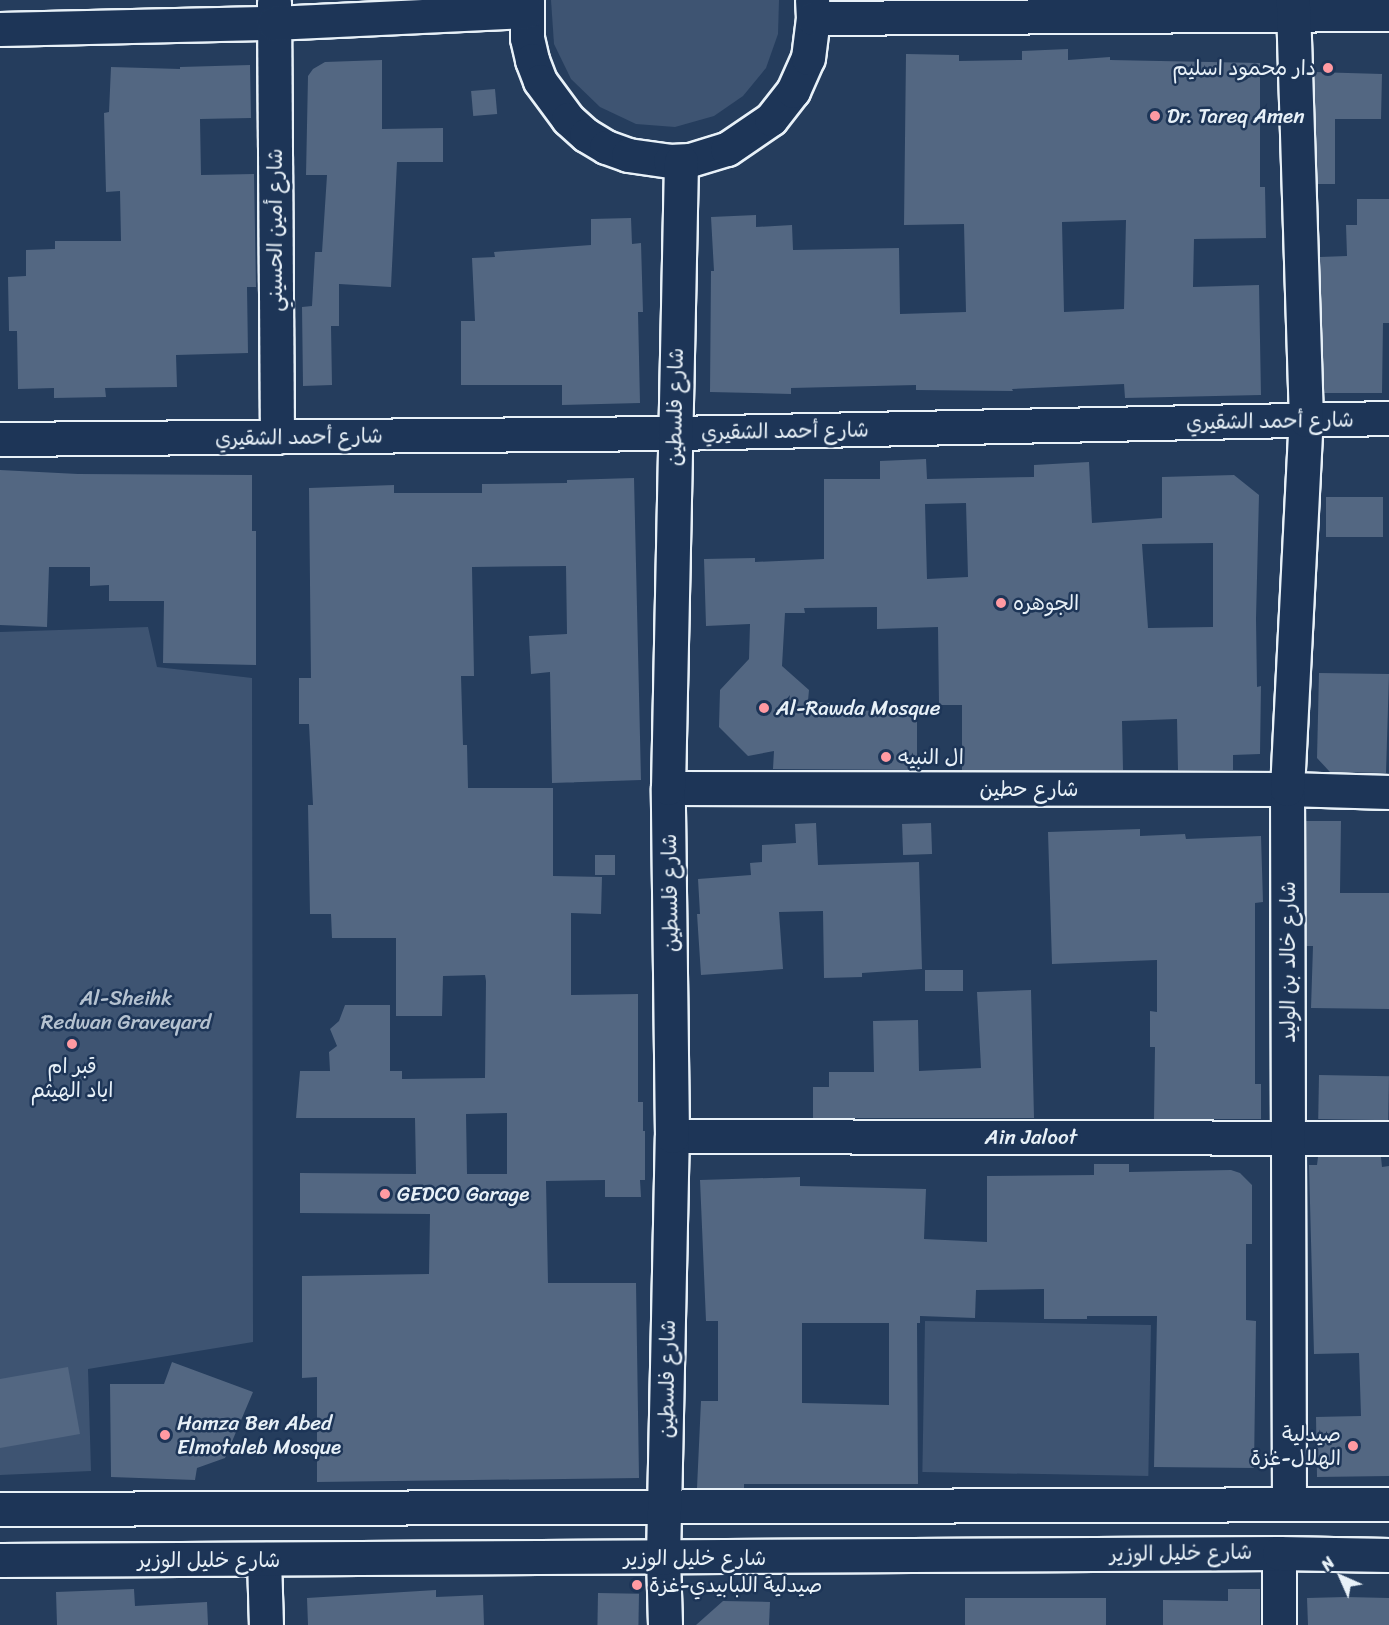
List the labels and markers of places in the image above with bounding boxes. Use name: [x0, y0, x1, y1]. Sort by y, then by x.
place label: دار محمود اسليم: [1172, 55, 1316, 81]
marker: دار محمود اسليم: [1321, 61, 1335, 75]
place label: Dr. Tareq Amen: [1167, 103, 1306, 129]
marker: Dr. Tareq Amen: [1148, 109, 1162, 123]
place label: الجوهره: [1013, 590, 1079, 616]
marker: الجوهره: [994, 596, 1008, 610]
place label: Al-Rawda Mosque: [776, 695, 939, 721]
marker: Al-Rawda Mosque: [757, 701, 771, 715]
place label: ال النبيه: [898, 744, 964, 770]
marker: ال النبيه: [879, 750, 893, 764]
marker: قبر ام اياد الهيثم: [65, 1037, 79, 1051]
place label: قبر ام اياد الهيثم: [30, 1053, 114, 1103]
place label: GEDCO Garage: [397, 1181, 529, 1207]
marker: GEDCO Garage: [378, 1187, 392, 1201]
place label: Hamza Ben Abed Elmotaleb Mosque: [177, 1410, 342, 1460]
place label: صيدلية الهلال-غزة: [1250, 1421, 1341, 1471]
marker: Hamza Ben Abed Elmotaleb Mosque: [158, 1428, 172, 1442]
marker: صيدلية الهلال-غزة: [1346, 1439, 1360, 1453]
place label: صيدلية اللبابيدي-غزة: [649, 1572, 822, 1598]
marker: صيدلية اللبابيدي-غزة: [630, 1578, 644, 1592]

